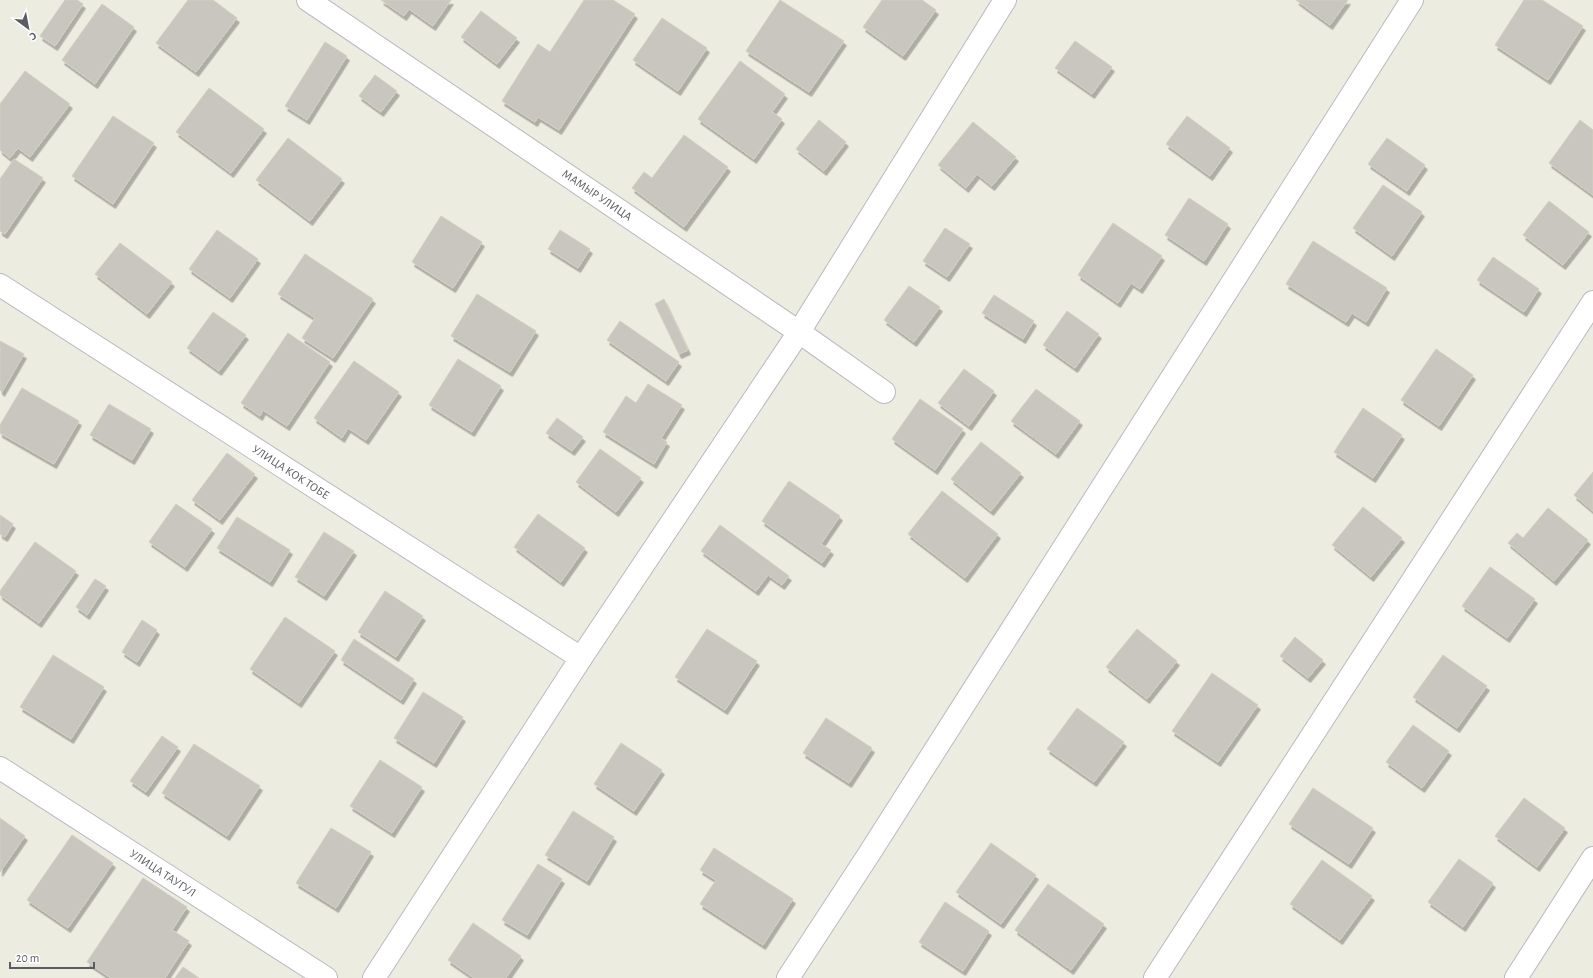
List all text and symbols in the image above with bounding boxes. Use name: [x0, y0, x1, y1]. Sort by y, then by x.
north arrow: [8, 8, 48, 48]
text: С: [28, 30, 39, 42]
street label: МАМЫР УЛИЦА: [560, 167, 634, 223]
street label: УЛИЦА КОК ТОБЕ: [250, 443, 332, 501]
street label: УЛИЦА ТАУГУЛ: [128, 847, 198, 899]
scale bar: [10, 944, 94, 970]
text: 20 m: [16, 952, 39, 964]

